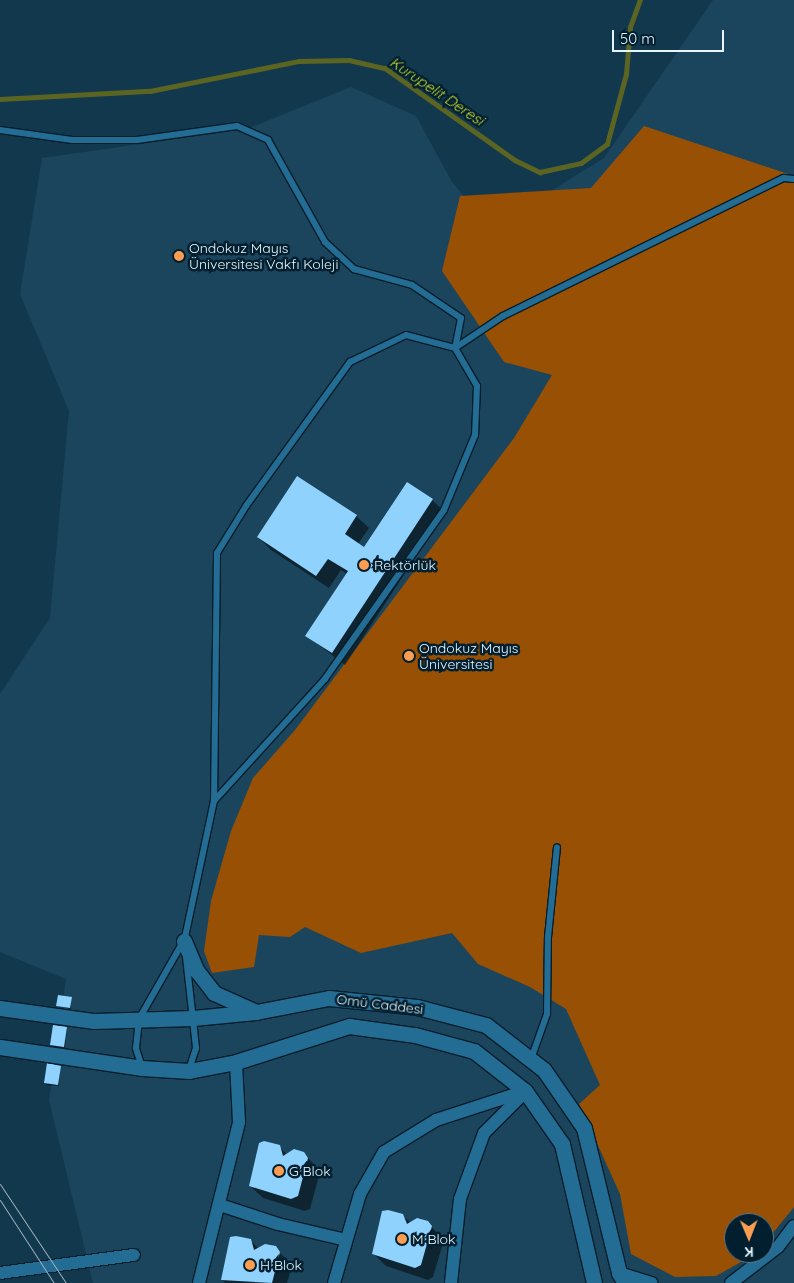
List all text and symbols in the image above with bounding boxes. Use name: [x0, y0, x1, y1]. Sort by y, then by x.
scale bar: [614, 20, 726, 52]
text: 50 m: [620, 29, 655, 48]
water label: Kurupelit Deresi: [386, 53, 488, 129]
place label: Ondokuz Mayıs Üniversitesi Vakfı Koleji: [189, 240, 339, 272]
marker: Ondokuz Mayıs Üniversitesi Vakfı Koleji: [173, 250, 185, 262]
place label: Rektörlük: [374, 557, 436, 573]
marker: Rektörlük: [358, 559, 370, 571]
place label: Ondokuz Mayıs Üniversitesi: [419, 640, 518, 672]
marker: Ondokuz Mayıs Üniversitesi: [403, 650, 415, 662]
street label: Omü Caddesi: [336, 990, 424, 1018]
place label: G Blok: [289, 1163, 331, 1179]
marker: G Blok: [273, 1165, 285, 1177]
north arrow: [724, 1213, 774, 1263]
place label: M Blok: [412, 1231, 455, 1247]
marker: M Blok: [396, 1233, 408, 1245]
text: K: [745, 1243, 754, 1261]
place label: H Blok: [260, 1257, 302, 1273]
marker: H Blok: [244, 1259, 256, 1271]

